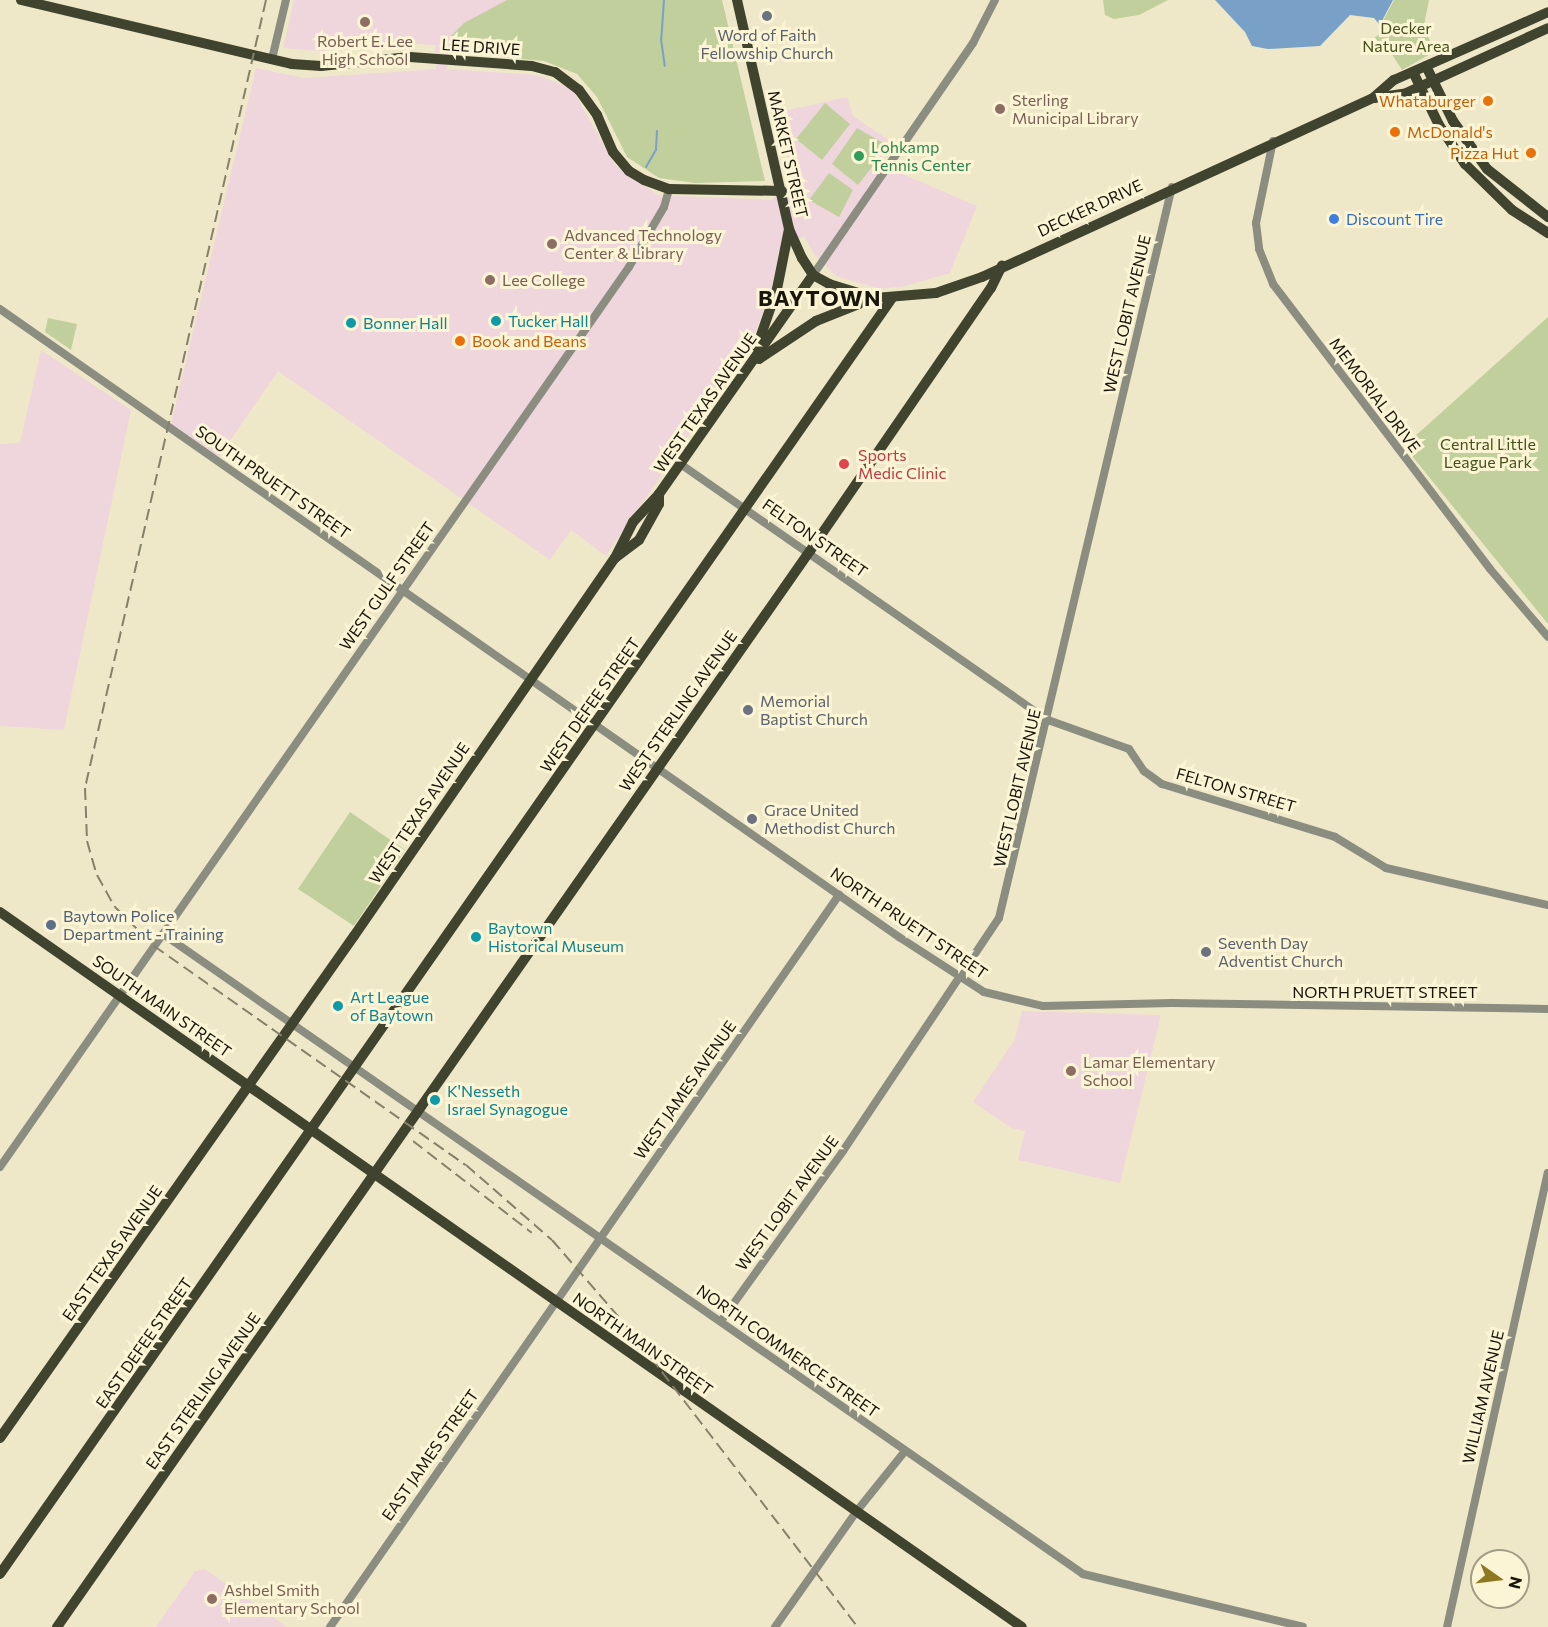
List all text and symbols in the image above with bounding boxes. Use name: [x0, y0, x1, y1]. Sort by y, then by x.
marker: Word of Faith Fellowship Church: [760, 9, 774, 23]
marker: Robert E. Lee High School: [358, 15, 372, 29]
park label: Decker Nature Area: [1362, 18, 1450, 56]
place label: Word of Faith Fellowship Church: [701, 25, 833, 63]
place label: Robert E. Lee High School: [317, 31, 413, 69]
street label: LEE DRIVE: [441, 35, 521, 59]
street label: MARKET STREET: [764, 88, 812, 220]
place label: Sterling Municipal Library: [1012, 90, 1138, 128]
place label: Whataburger: [1379, 91, 1476, 111]
marker: Whataburger: [1481, 94, 1495, 108]
marker: Sterling Municipal Library: [993, 102, 1007, 116]
place label: McDonald's: [1407, 122, 1493, 142]
marker: McDonald's: [1388, 125, 1402, 139]
place label: Lohkamp Tennis Center: [871, 137, 971, 175]
place label: Pizza Hut: [1450, 143, 1519, 163]
marker: Pizza Hut: [1524, 146, 1538, 160]
marker: Lohkamp Tennis Center: [852, 149, 866, 163]
street label: DECKER DRIVE: [1034, 175, 1146, 241]
place label: Discount Tire: [1346, 209, 1443, 229]
marker: Discount Tire: [1327, 212, 1341, 226]
place label: Advanced Technology Center & Library: [564, 225, 722, 263]
street label: WEST LOBIT AVENUE: [1099, 233, 1155, 395]
marker: Advanced Technology Center & Library: [545, 237, 559, 251]
place label: Lee College: [502, 270, 585, 290]
marker: Lee College: [483, 273, 497, 287]
district label: BAYTOWN: [758, 285, 882, 311]
place label: Tucker Hall: [508, 311, 588, 331]
place label: Bonner Hall: [363, 313, 448, 333]
marker: Tucker Hall: [489, 314, 503, 328]
marker: Bonner Hall: [344, 316, 358, 330]
street label: WEST TEXAS AVENUE: [650, 329, 760, 477]
place label: Book and Beans: [472, 331, 587, 351]
marker: Book and Beans: [453, 334, 467, 348]
street label: MEMORIAL DRIVE: [1326, 334, 1424, 456]
street label: SOUTH PRUETT STREET: [192, 421, 354, 543]
park label: Central Little League Park: [1440, 434, 1536, 472]
place label: Sports Medic Clinic: [858, 445, 946, 483]
marker: Sports Medic Clinic: [835, 455, 853, 473]
street label: FELTON STREET: [759, 495, 871, 581]
street label: WEST GULF STREET: [335, 518, 439, 654]
street label: WEST STERLING AVENUE: [615, 627, 741, 795]
street label: WEST DEFEE STREET: [536, 634, 644, 776]
place label: Memorial Baptist Church: [760, 691, 868, 729]
marker: Memorial Baptist Church: [741, 703, 755, 717]
street label: WEST LOBIT AVENUE: [989, 707, 1045, 869]
street label: WEST TEXAS AVENUE: [365, 739, 473, 887]
street label: FELTON STREET: [1174, 764, 1298, 816]
place label: Grace United Methodist Church: [764, 800, 895, 838]
marker: Grace United Methodist Church: [745, 812, 759, 826]
street label: NORTH PRUETT STREET: [827, 863, 991, 983]
place label: Baytown Police Department - Training: [63, 906, 224, 944]
marker: Baytown Police Department - Training: [44, 918, 58, 932]
place label: Baytown Historical Museum: [488, 918, 624, 956]
marker: Baytown Historical Museum: [469, 930, 483, 944]
place label: Seventh Day Adventist Church: [1218, 933, 1343, 971]
marker: Seventh Day Adventist Church: [1199, 945, 1213, 959]
street label: SOUTH MAIN STREET: [89, 951, 235, 1061]
street label: NORTH PRUETT STREET: [1292, 982, 1478, 1002]
place label: Art League of Baytown: [350, 987, 433, 1025]
marker: Art League of Baytown: [331, 999, 345, 1013]
street label: WEST JAMES AVENUE: [630, 1017, 740, 1163]
place label: Lamar Elementary School: [1083, 1052, 1215, 1090]
marker: Lamar Elementary School: [1064, 1064, 1078, 1078]
place label: K'Nesseth Israel Synagogue: [447, 1081, 568, 1119]
marker: K'Nesseth Israel Synagogue: [428, 1093, 442, 1107]
street label: WEST LOBIT AVENUE: [732, 1132, 842, 1274]
street label: EAST TEXAS AVENUE: [58, 1182, 166, 1324]
street label: EAST DEFEE STREET: [92, 1274, 196, 1412]
street label: NORTH COMMERCE STREET: [693, 1281, 883, 1421]
street label: NORTH MAIN STREET: [569, 1288, 717, 1400]
street label: EAST STERLING AVENUE: [142, 1309, 264, 1473]
street label: WILLIAM AVENUE: [1458, 1328, 1508, 1466]
street label: EAST JAMES STREET: [378, 1386, 482, 1524]
north arrow: [1470, 1549, 1530, 1609]
text: N: [1505, 1575, 1527, 1591]
place label: Ashbel Smith Elementary School: [224, 1580, 360, 1618]
marker: Ashbel Smith Elementary School: [205, 1592, 219, 1606]

